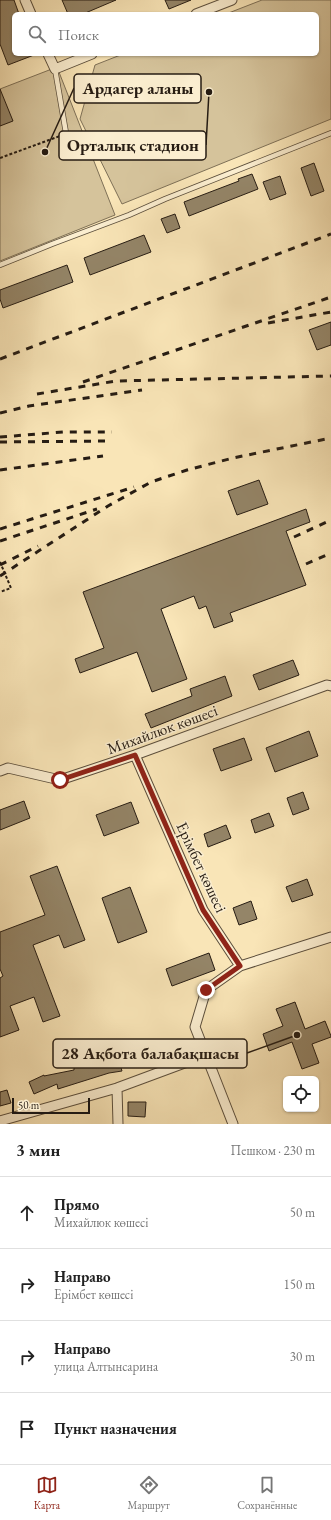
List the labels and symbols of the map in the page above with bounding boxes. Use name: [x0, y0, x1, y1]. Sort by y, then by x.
callout: Ардагер аланы: [74, 74, 201, 103]
text: Ардагер аланы: [81, 77, 194, 99]
callout: Орталық стадион: [59, 131, 206, 160]
text: Орталық стадион: [67, 134, 199, 156]
street label: Михайлюк көшесі: [104, 700, 220, 759]
route start: [51, 771, 69, 789]
street label: Ерімбет көшесі: [171, 819, 232, 916]
route end: [197, 981, 215, 999]
callout: 28 Ақбота балабақшасы: [53, 1039, 247, 1068]
text: 28 Ақбота балабақшасы: [61, 1042, 239, 1064]
scale bar: [12, 1096, 90, 1115]

